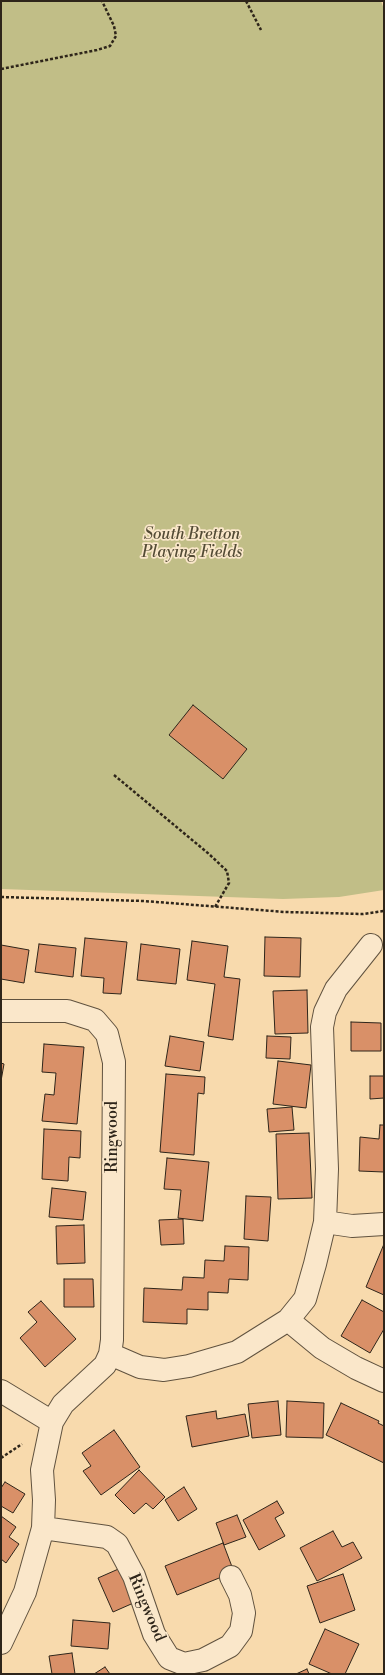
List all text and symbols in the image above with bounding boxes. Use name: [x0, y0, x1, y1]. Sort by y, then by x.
park label: South Bretton Playing Fields: [142, 525, 242, 563]
street label: Ringwood: [103, 1101, 123, 1173]
street label: Ringwood: [123, 1571, 169, 1645]

